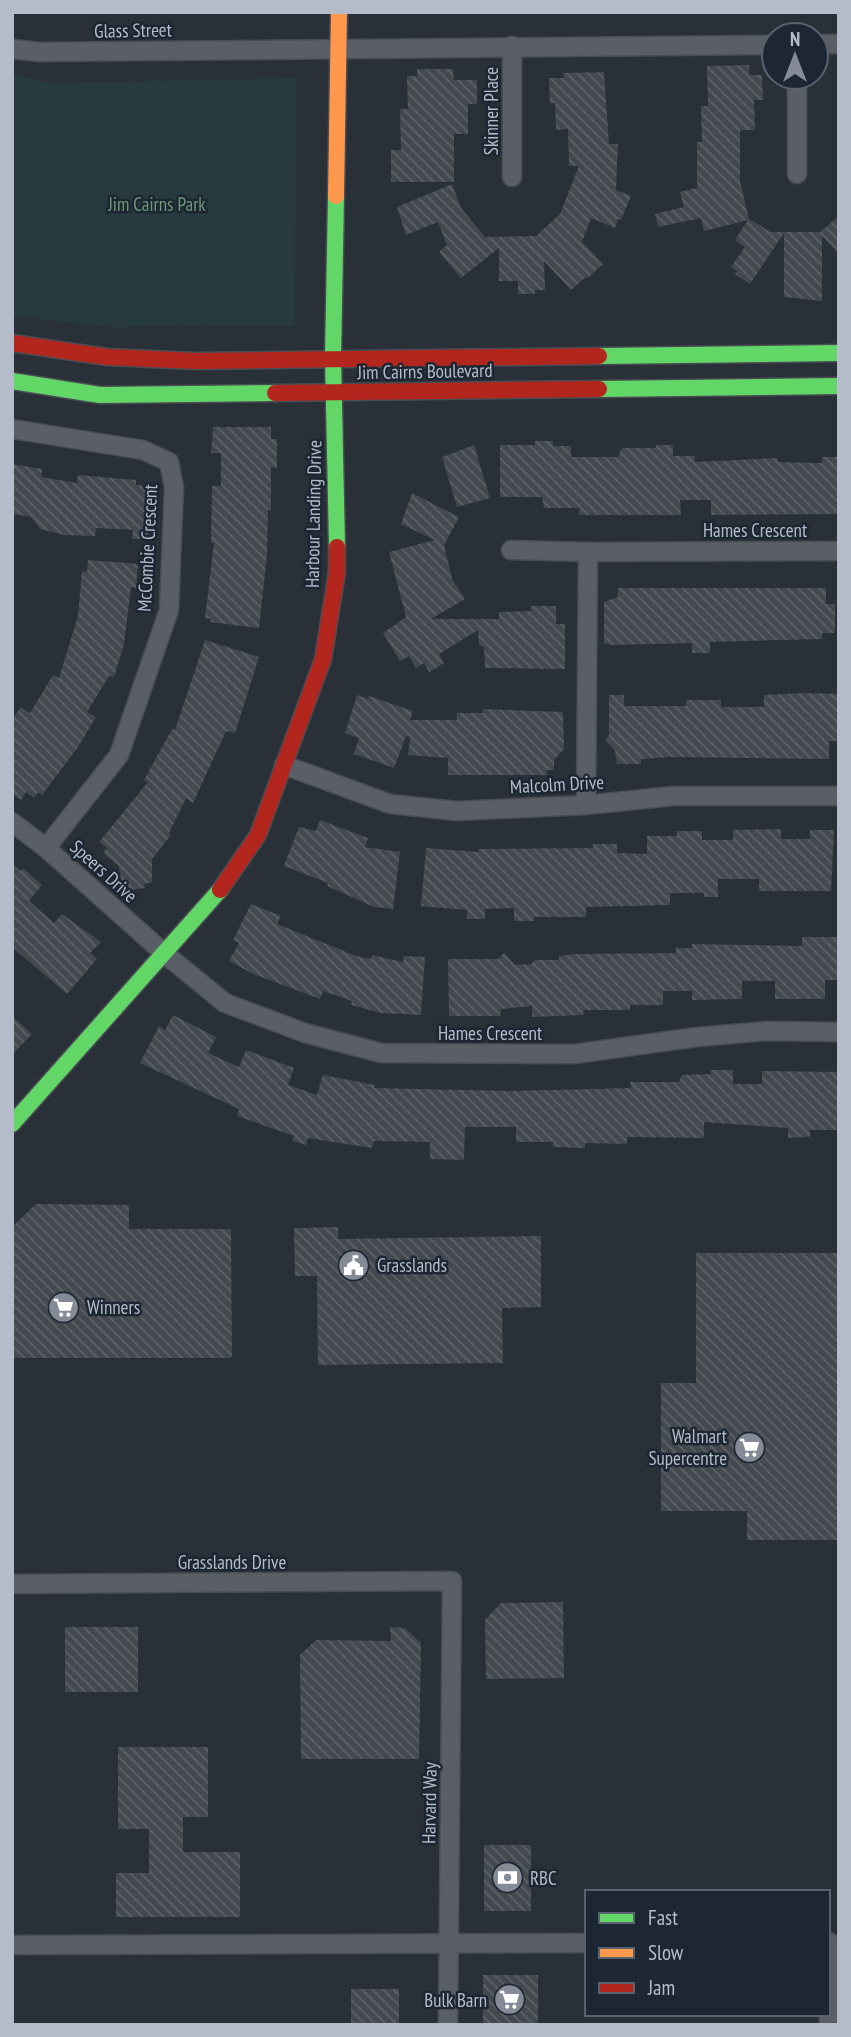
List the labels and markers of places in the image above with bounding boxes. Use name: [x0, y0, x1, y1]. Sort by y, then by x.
public building icon: Grasslands: [337, 1248, 371, 1282]
place label: Grasslands: [377, 1253, 447, 1277]
supermarket icon: Winners: [47, 1290, 81, 1324]
place label: Winners: [87, 1295, 140, 1319]
place label: Walmart Supercentre: [648, 1424, 728, 1470]
supermarket icon: Walmart Supercentre: [733, 1430, 767, 1464]
bank icon: RBC: [490, 1861, 524, 1895]
place label: RBC: [530, 1866, 557, 1890]
supermarket icon: Bulk Barn: [493, 1983, 527, 2017]
place label: Bulk Barn: [424, 1988, 487, 2012]

